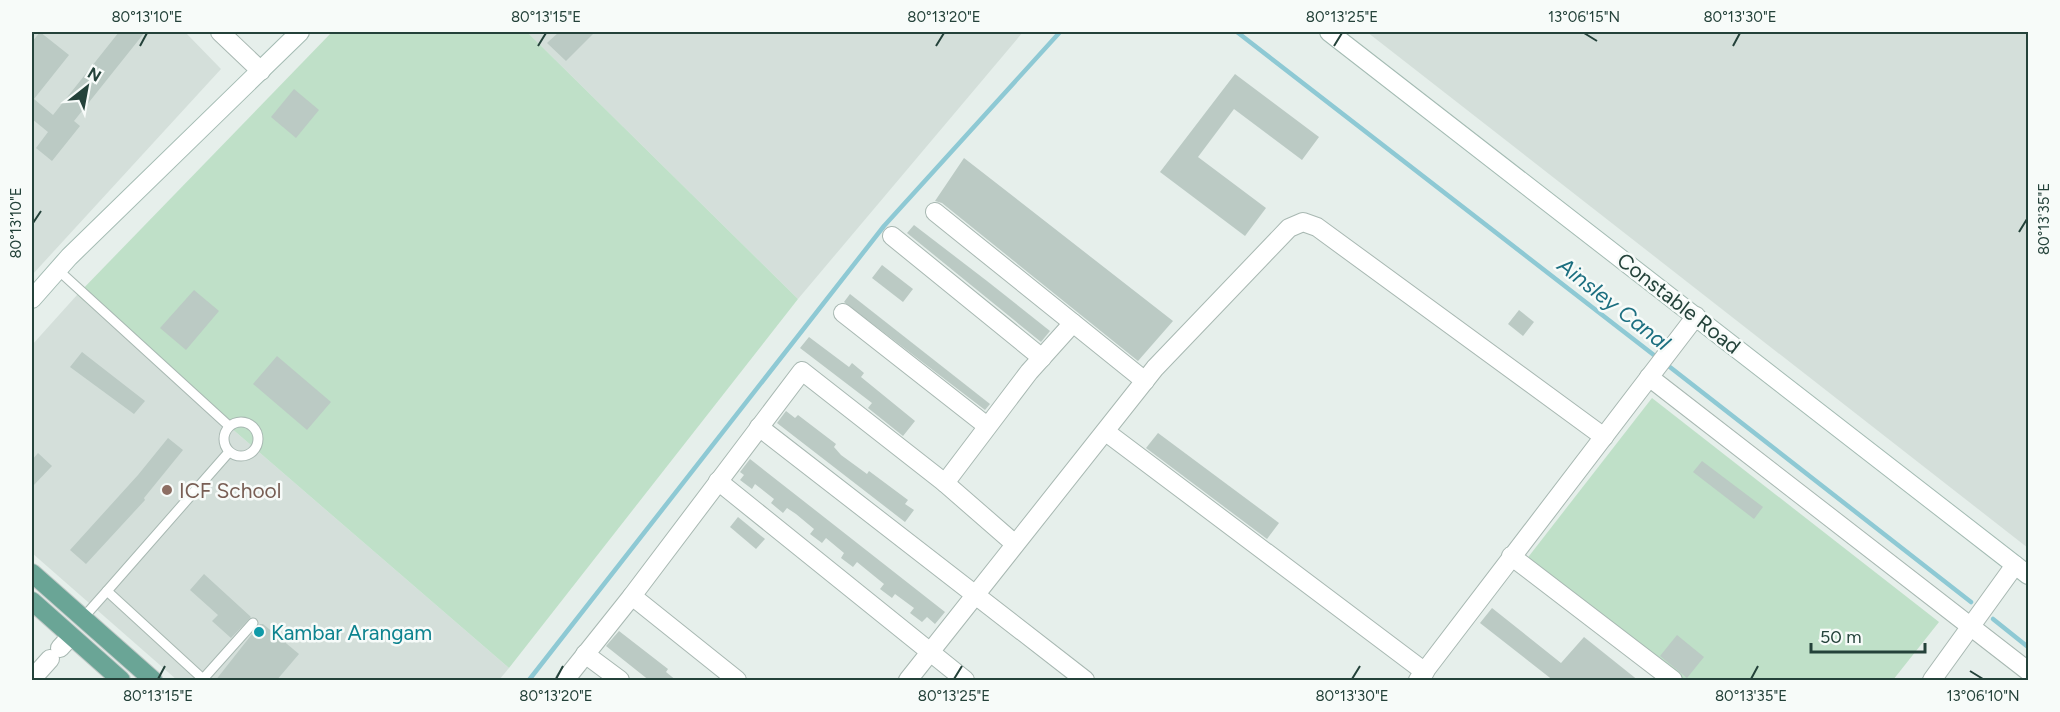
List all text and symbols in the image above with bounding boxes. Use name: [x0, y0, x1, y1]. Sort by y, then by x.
text: 80°13'10"E: [111, 8, 183, 26]
text: 80°13'15"E: [511, 8, 581, 26]
text: 80°13'20"E: [907, 8, 981, 26]
text: 80°13'25"E: [1306, 8, 1378, 26]
text: 13°06'15"N: [1548, 8, 1620, 26]
text: 80°13'30"E: [1703, 8, 1777, 26]
north arrow: [57, 57, 117, 117]
text: N: [84, 63, 105, 86]
text: 80°13'35"E: [2035, 183, 2053, 255]
text: 80°13'10"E: [7, 187, 25, 259]
street label: Constable Road: [1612, 247, 1746, 359]
water label: Ainsley Canal: [1552, 251, 1676, 356]
place label: ICF School: [179, 478, 281, 503]
marker: ICF School: [160, 483, 174, 497]
scale bar: [1811, 616, 1925, 654]
place label: Kambar Arangam: [271, 620, 432, 645]
marker: Kambar Arangam: [252, 625, 266, 639]
text: 50 m: [1820, 626, 1862, 648]
text: 80°13'15"E: [123, 687, 193, 705]
text: 80°13'20"E: [519, 687, 593, 705]
text: 80°13'25"E: [918, 687, 990, 705]
text: 80°13'30"E: [1315, 687, 1389, 705]
text: 80°13'35"E: [1715, 687, 1787, 705]
text: 13°06'10"N: [1946, 687, 2020, 705]

